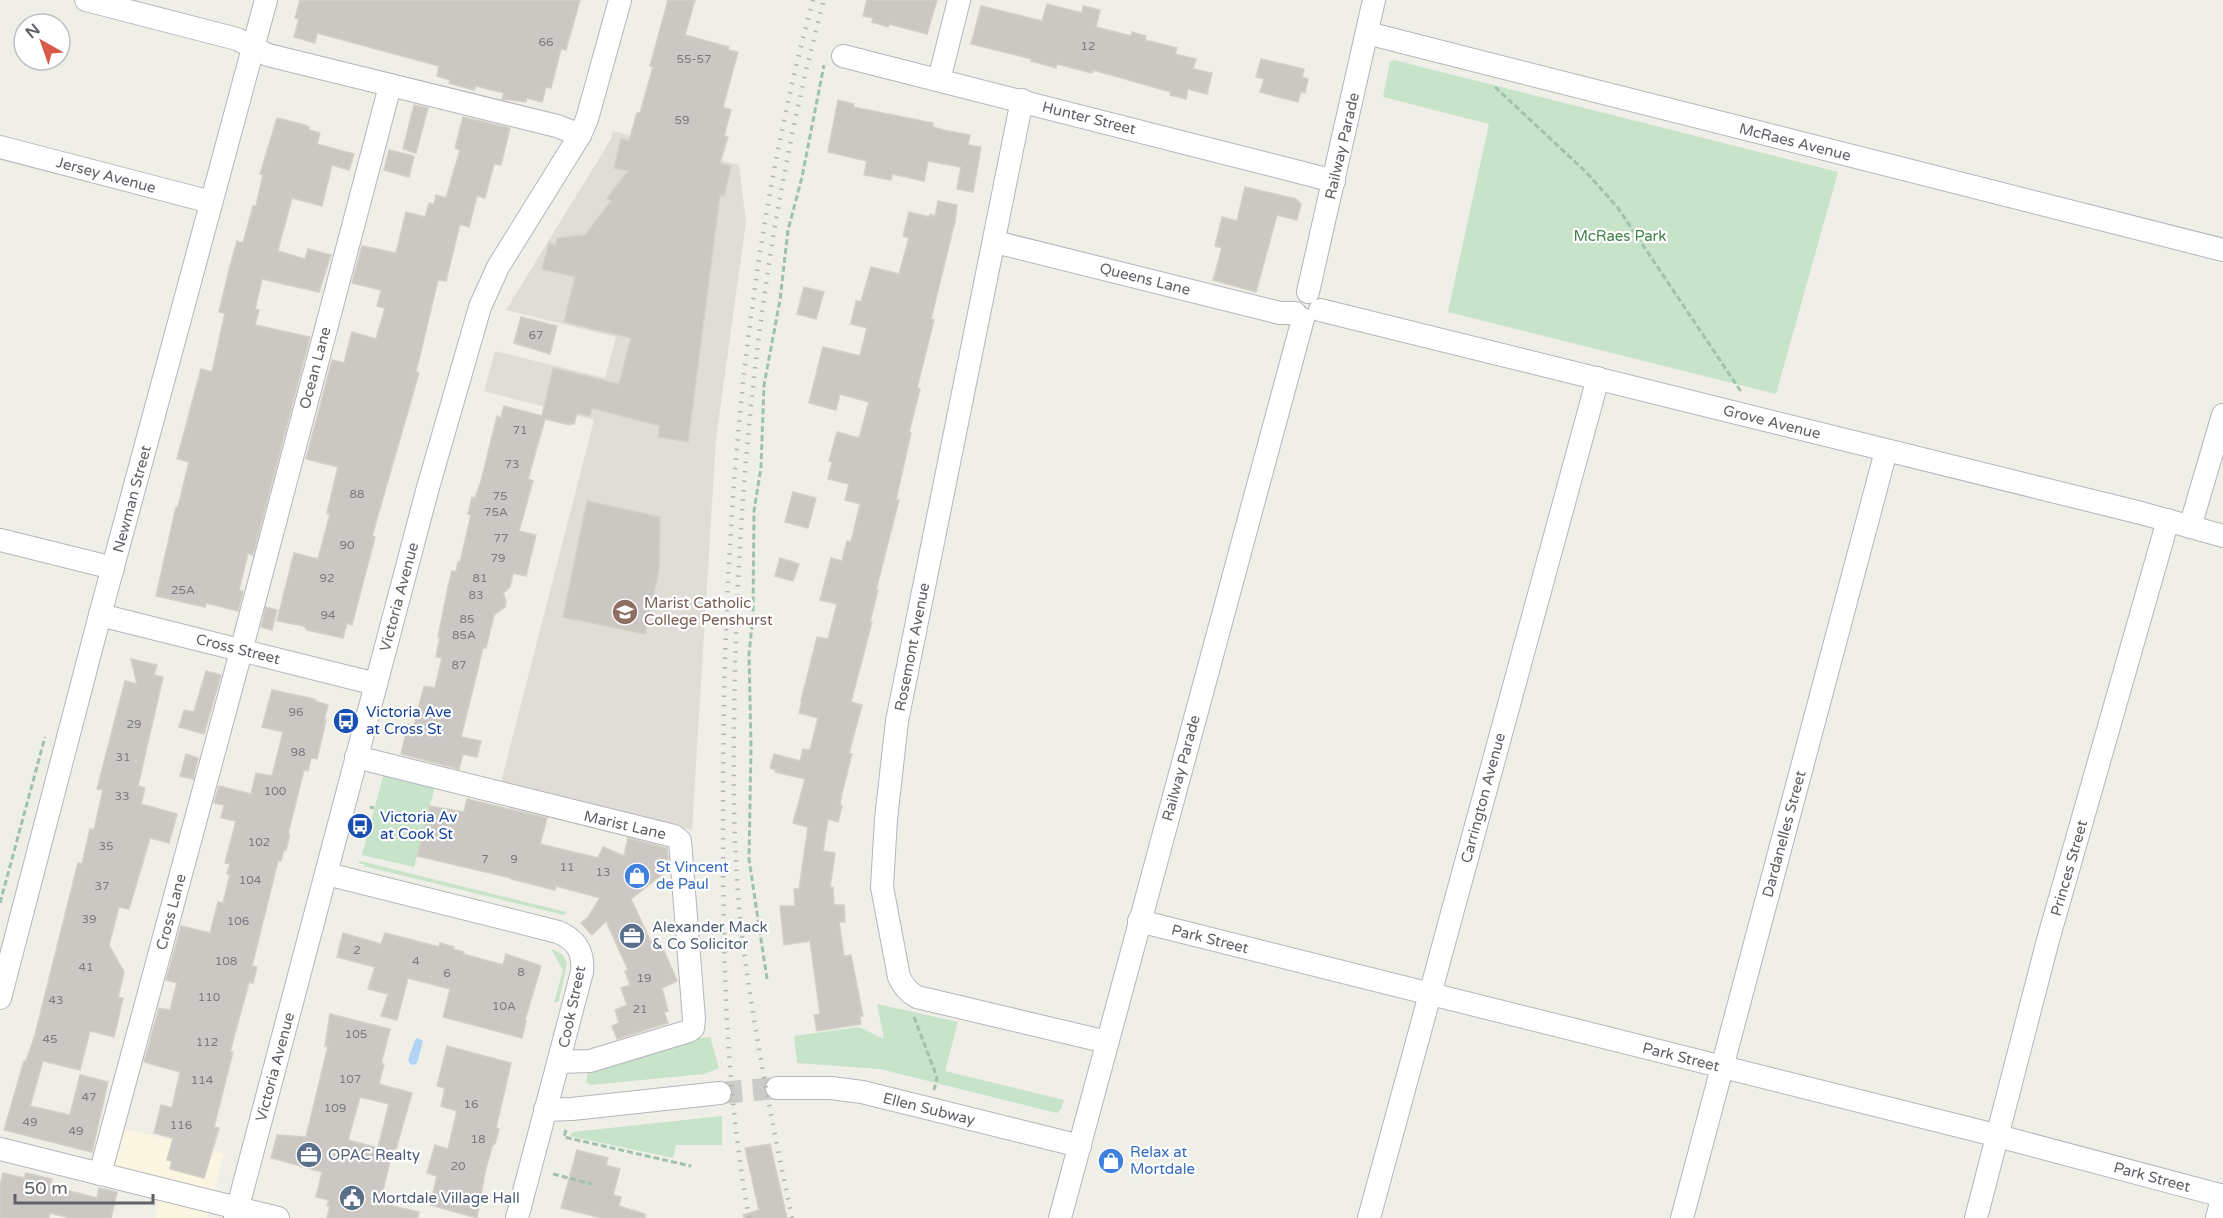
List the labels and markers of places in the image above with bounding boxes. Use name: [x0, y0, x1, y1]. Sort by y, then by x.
place label: Marist Catholic College Penshurst: [644, 594, 773, 629]
school or university icon: Marist Catholic College Penshurst: [610, 597, 640, 627]
place label: Victoria Ave at Cross St: [366, 703, 452, 738]
bus stop icon: Victoria Ave at Cross St: [331, 706, 361, 736]
place label: Victoria Av at Cook St: [380, 808, 457, 843]
bus stop icon: Victoria Av at Cook St: [345, 811, 375, 841]
place label: St Vincent de Paul: [656, 858, 729, 893]
shop icon: St Vincent de Paul: [622, 861, 652, 891]
place label: Alexander Mack & Co Solicitor: [652, 918, 768, 953]
office icon: Alexander Mack & Co Solicitor: [617, 921, 647, 951]
office icon: OPAC Realty: [294, 1140, 324, 1170]
place label: Relax at Mortdale: [1130, 1143, 1195, 1178]
place label: OPAC Realty: [328, 1146, 420, 1164]
shop icon: Relax at Mortdale: [1096, 1146, 1126, 1176]
public building icon: Mortdale Village Hall: [337, 1183, 367, 1213]
place label: Mortdale Village Hall: [372, 1189, 520, 1207]

